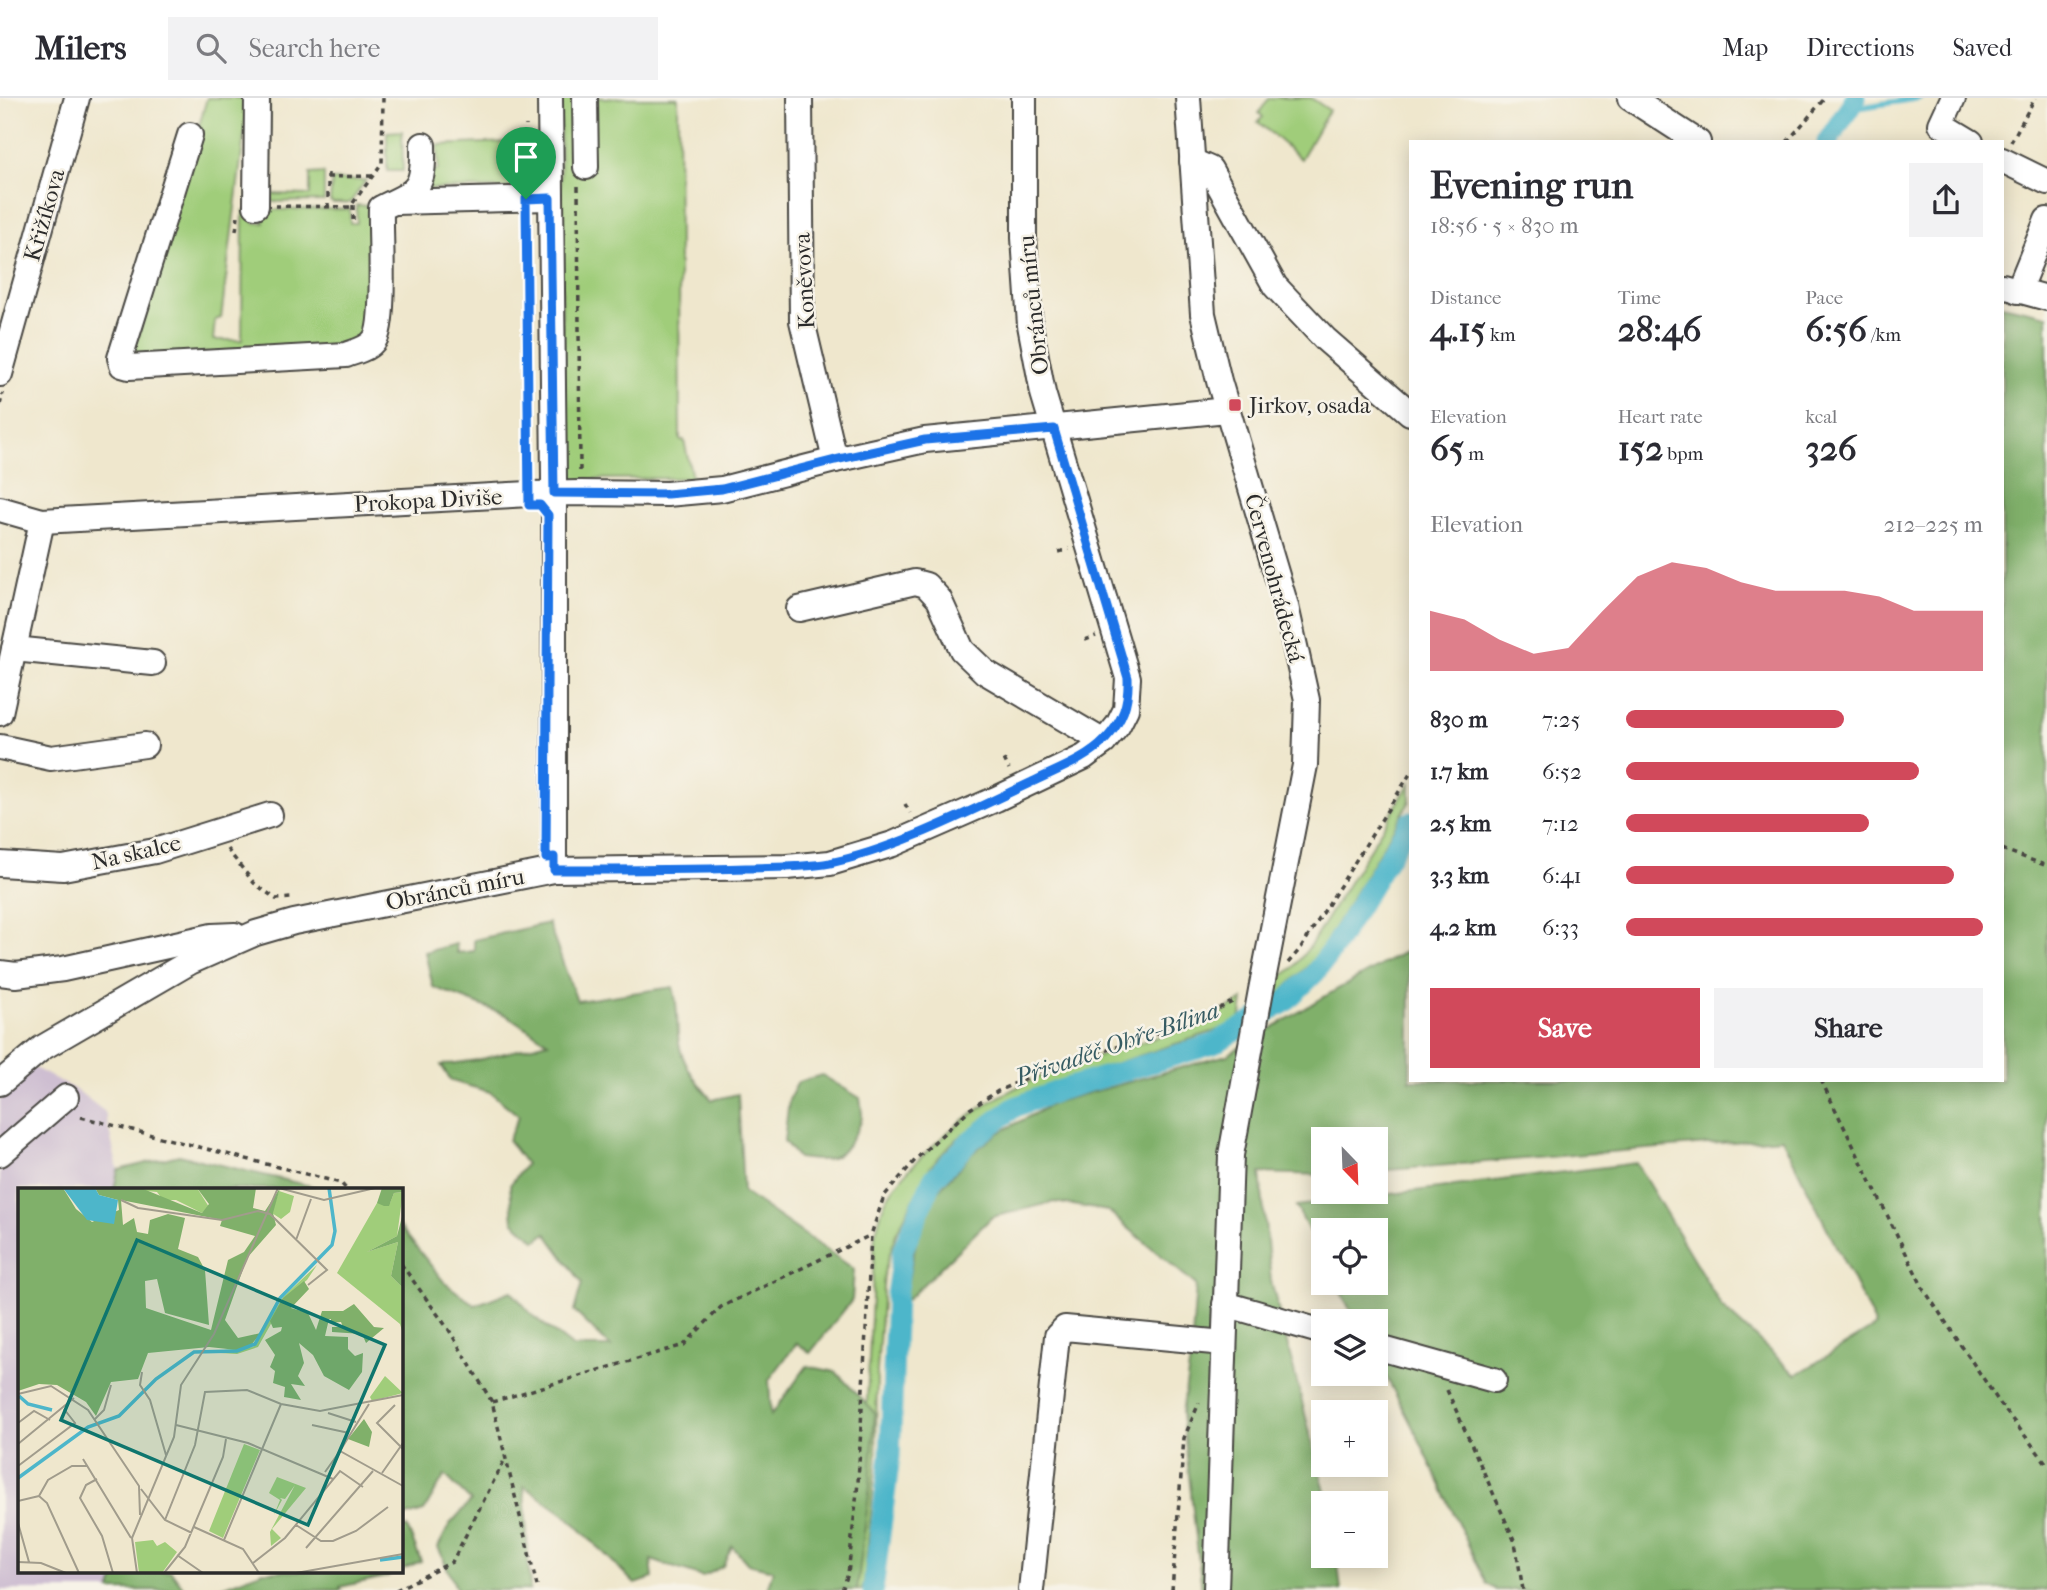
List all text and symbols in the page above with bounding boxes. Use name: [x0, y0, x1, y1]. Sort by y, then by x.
search box: [168, 17, 658, 80]
text: Milers: [35, 29, 126, 68]
icon: search: [192, 29, 230, 67]
text: Search here: [248, 33, 380, 64]
text: Map: [1722, 34, 1768, 62]
text: Directions: [1806, 34, 1914, 62]
text: Saved: [1952, 34, 2012, 62]
pin: [496, 127, 556, 199]
icon: arrive: [507, 138, 545, 176]
text: Evening run: [1430, 163, 1633, 208]
button: share: [1909, 163, 1983, 237]
street label: Křižíkova: [18, 165, 71, 264]
text: 18:56 · 5 × 830 m: [1430, 212, 1579, 239]
street label: Koněvova: [788, 232, 821, 330]
street label: Obránců míru: [1013, 234, 1054, 376]
text: Distance: [1430, 287, 1501, 309]
text: Time: [1618, 287, 1661, 309]
text: Pace: [1805, 287, 1843, 309]
text: 4.15: [1430, 309, 1486, 350]
text: 28:46: [1618, 309, 1701, 350]
text: 6:56: [1805, 309, 1867, 350]
text: km: [1486, 324, 1515, 346]
text: /km: [1867, 324, 1901, 346]
place label: Jirkov, osada: [1247, 392, 1371, 419]
marker: Jirkov, osada: [1227, 397, 1243, 413]
text: Elevation: [1430, 406, 1507, 428]
text: Heart rate: [1618, 406, 1703, 428]
text: kcal: [1805, 406, 1837, 428]
text: 65: [1430, 428, 1464, 469]
text: 152: [1618, 428, 1663, 469]
text: 326: [1805, 428, 1857, 469]
text: m: [1464, 443, 1484, 465]
text: bpm: [1663, 443, 1703, 465]
street label: Prokopa Diviše: [353, 483, 503, 518]
street label: Červenohrádecká: [1239, 491, 1310, 666]
text: Elevation: [1430, 511, 1523, 538]
text: 212–225 m: [1883, 511, 1983, 538]
text: 830 m: [1430, 706, 1488, 733]
text: 7:25: [1542, 706, 1580, 733]
text: 1.7 km: [1430, 758, 1488, 785]
text: 6:52: [1542, 758, 1582, 785]
text: 2.5 km: [1430, 810, 1491, 837]
text: 7:12: [1542, 810, 1579, 837]
street label: Na skalce: [89, 829, 184, 876]
text: 3.3 km: [1430, 862, 1489, 889]
text: 6:41: [1542, 862, 1582, 889]
street label: Obránců míru: [383, 863, 527, 916]
text: 4.2 km: [1430, 914, 1496, 941]
text: 6:33: [1542, 914, 1579, 941]
button: Save: [1430, 988, 1700, 1068]
button: Share: [1714, 988, 1983, 1068]
water label: Přivaděč Ohře-Bílina: [1010, 996, 1223, 1092]
north arrow: [1311, 1127, 1388, 1204]
map controls: [1311, 1127, 1388, 1568]
inset map: [18, 1188, 402, 1572]
button: locate: [1311, 1218, 1388, 1295]
button: layers: [1311, 1309, 1388, 1386]
button: +: [1311, 1400, 1388, 1477]
button: −: [1311, 1491, 1388, 1568]

